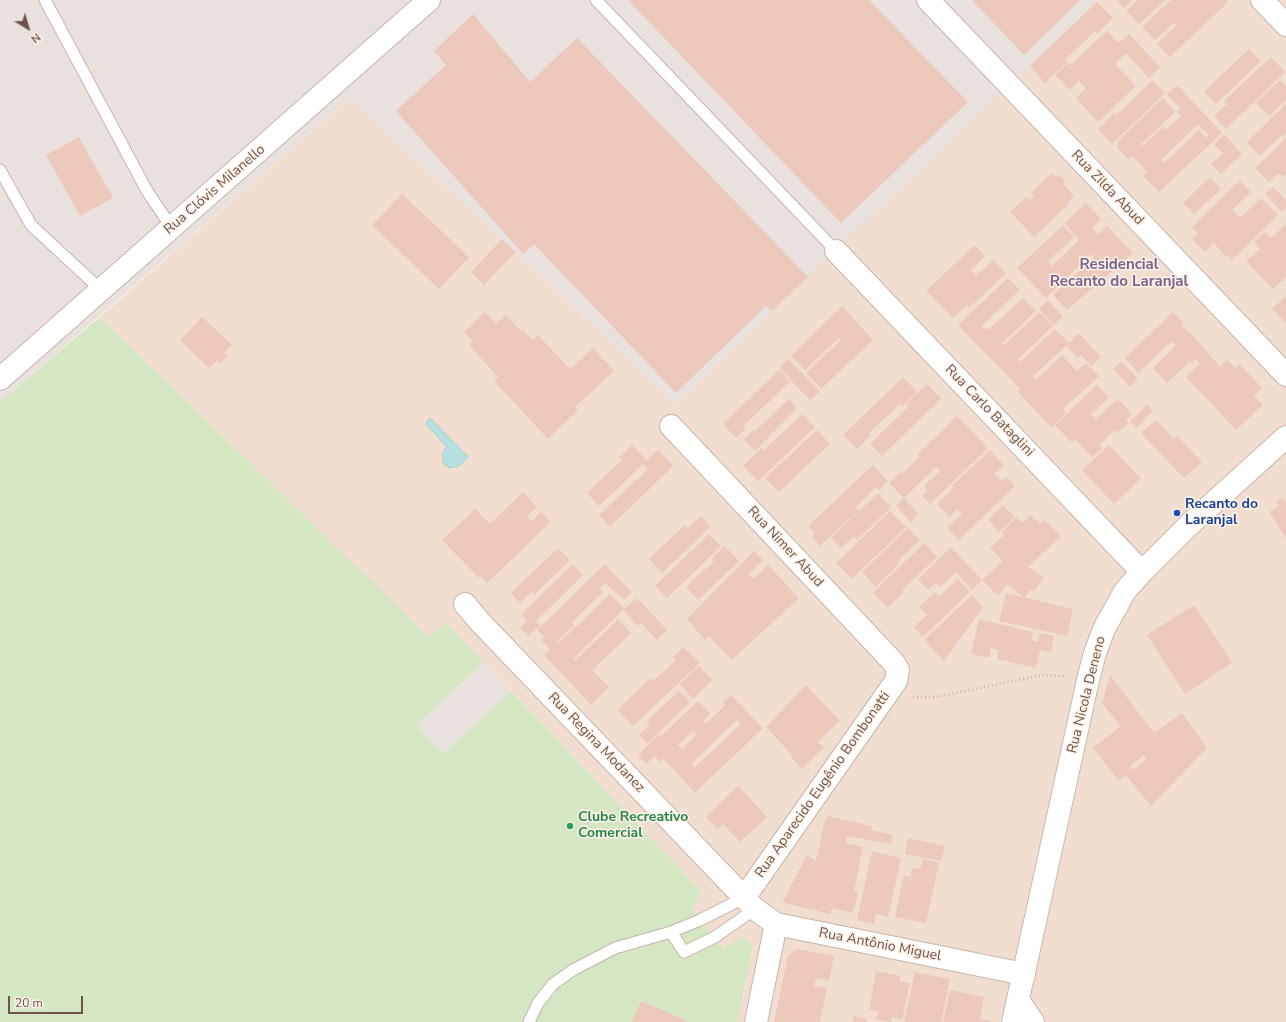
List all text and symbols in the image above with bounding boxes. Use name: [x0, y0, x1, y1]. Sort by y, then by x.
north arrow: [8, 8, 48, 48]
text: N: [28, 29, 44, 46]
street label: Rua Clóvis Milanello: [161, 142, 269, 238]
street label: Rua Zilda Abud: [1067, 147, 1147, 229]
district label: Residencial Recanto do Laranjal: [1050, 256, 1188, 291]
street label: Rua Carlo Bataglini: [941, 362, 1037, 460]
place label: Recanto do Laranjal: [1185, 497, 1258, 530]
street label: Rua Nimer Abud: [743, 503, 827, 591]
marker: Recanto do Laranjal: [1172, 508, 1182, 518]
street label: Rua Nicola Deneno: [1064, 635, 1110, 755]
street label: Rua Aparecido Eugênio Bombonatti: [752, 689, 894, 881]
street label: Rua Regina Modanez: [544, 690, 648, 796]
place label: Clube Recreativo Comercial: [578, 810, 688, 842]
marker: Clube Recreativo Comercial: [565, 821, 575, 831]
street label: Rua Antônio Miguel: [817, 925, 943, 965]
scale bar: [10, 988, 85, 1014]
text: 20 m: [15, 995, 43, 1011]

